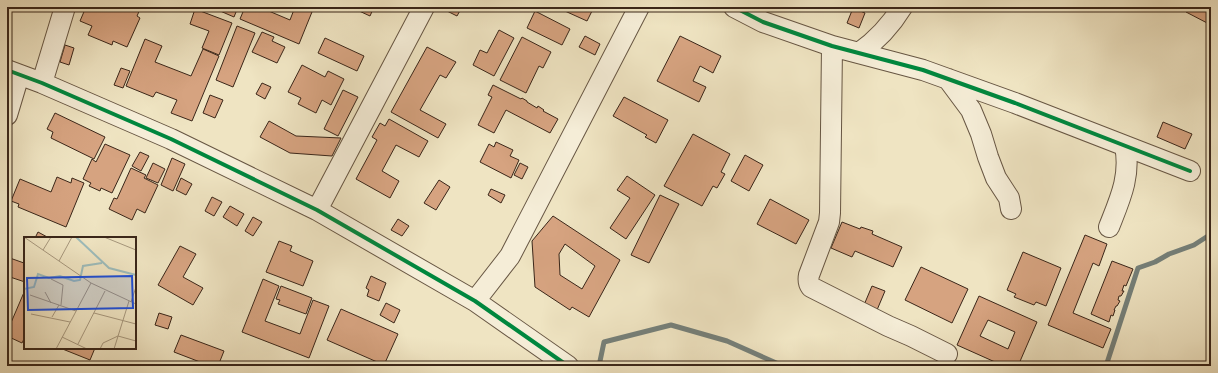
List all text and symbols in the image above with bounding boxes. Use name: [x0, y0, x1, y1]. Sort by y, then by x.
inset map: [24, 237, 136, 349]

